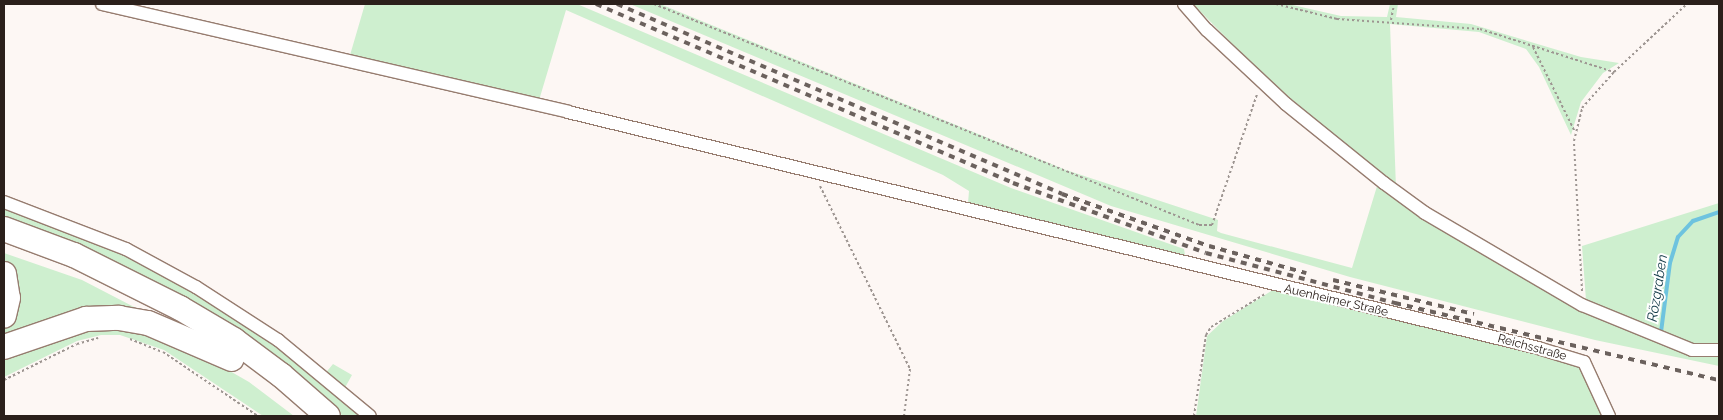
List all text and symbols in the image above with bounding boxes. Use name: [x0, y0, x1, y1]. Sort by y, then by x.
water label: Rözgraben: [1643, 253, 1671, 323]
street label: Auenheimer Straße: [1282, 282, 1390, 320]
street label: Reichsstraße: [1496, 332, 1568, 364]

